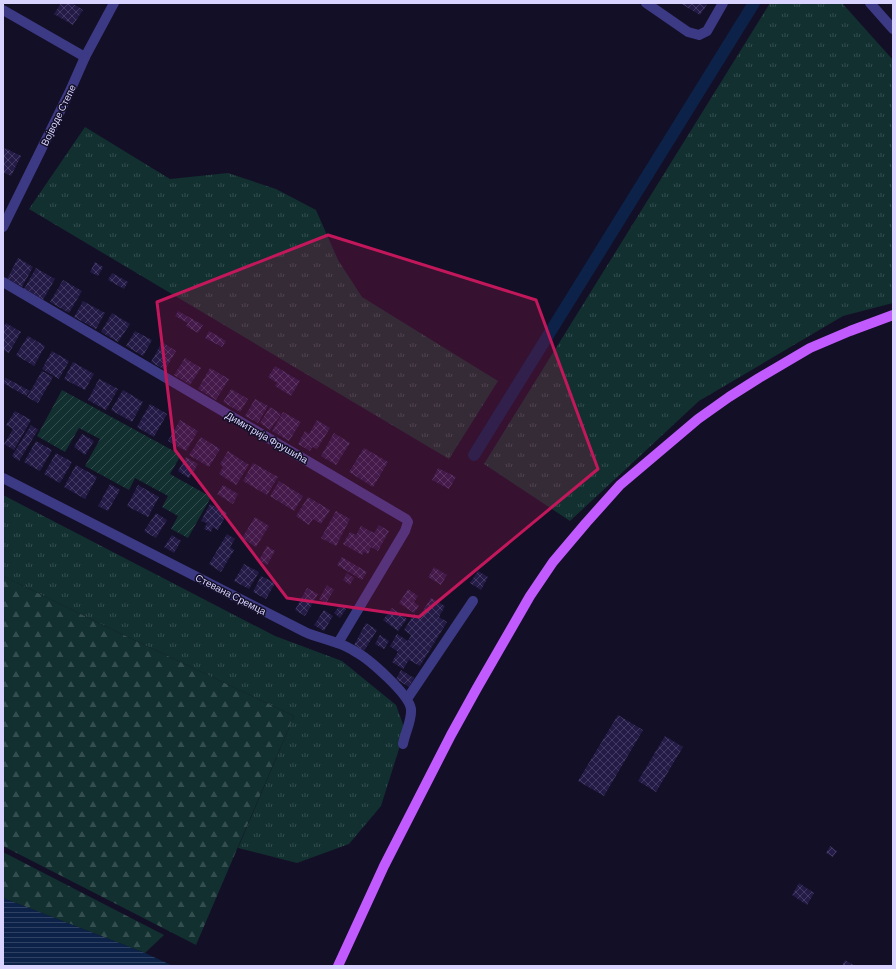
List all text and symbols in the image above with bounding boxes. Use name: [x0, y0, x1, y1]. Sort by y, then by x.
street label: Војводе Степе: [38, 82, 78, 148]
street label: Димитрија Фрушића: [224, 409, 311, 466]
street label: Стевана Сремца: [194, 571, 269, 617]

